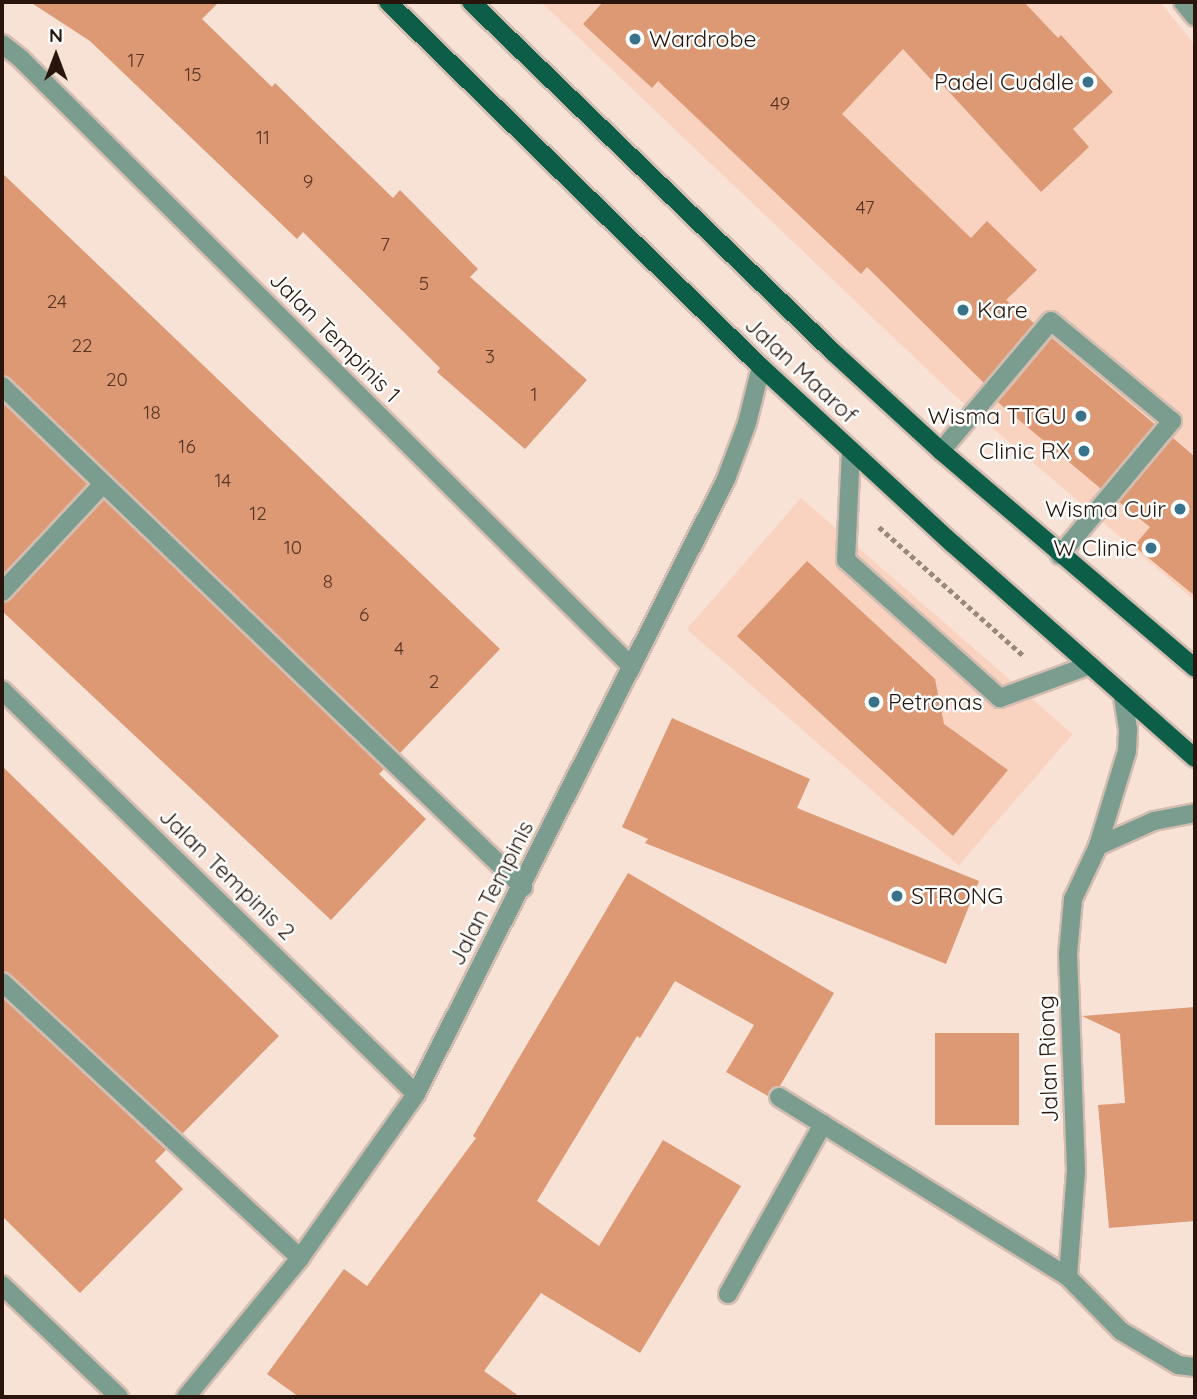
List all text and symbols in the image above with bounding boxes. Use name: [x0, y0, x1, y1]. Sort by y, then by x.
north arrow: [21, 21, 91, 91]
text: N: [49, 23, 63, 47]
place label: Wardrobe: [649, 25, 756, 53]
marker: Wardrobe: [627, 31, 643, 47]
house number: 17: [128, 50, 144, 72]
house number: 15: [184, 64, 202, 86]
place label: Padel Cuddle: [934, 68, 1074, 96]
marker: Padel Cuddle: [1080, 74, 1096, 90]
house number: 49: [770, 93, 790, 115]
house number: 11: [256, 127, 270, 149]
house number: 9: [303, 171, 313, 193]
house number: 47: [855, 197, 875, 219]
house number: 7: [380, 234, 390, 256]
street label: Jalan Tempinis 1: [264, 266, 406, 408]
house number: 5: [419, 273, 429, 295]
house number: 24: [47, 291, 67, 313]
place label: Kare: [977, 296, 1028, 324]
marker: Kare: [955, 302, 971, 318]
street label: Jalan Maarof: [739, 311, 863, 429]
house number: 22: [71, 335, 93, 357]
house number: 3: [485, 346, 495, 368]
house number: 20: [106, 369, 128, 391]
house number: 1: [530, 384, 538, 406]
house number: 18: [143, 402, 161, 424]
place label: Wisma TTGU: [927, 402, 1067, 430]
marker: Wisma TTGU: [1073, 408, 1089, 424]
house number: 16: [178, 436, 196, 458]
place label: Clinic RX: [979, 437, 1070, 465]
marker: Clinic RX: [1076, 443, 1092, 459]
house number: 14: [215, 470, 231, 492]
place label: Wisma Cuir: [1045, 495, 1166, 523]
marker: Wisma Cuir: [1172, 501, 1188, 517]
house number: 12: [249, 503, 267, 525]
place label: W Clinic: [1053, 534, 1137, 562]
house number: 10: [284, 537, 302, 559]
marker: W Clinic: [1143, 540, 1159, 556]
house number: 8: [323, 571, 333, 593]
house number: 6: [359, 604, 369, 626]
house number: 4: [394, 638, 404, 660]
house number: 2: [429, 671, 439, 693]
place label: Petronas: [888, 688, 983, 716]
marker: Petronas: [866, 694, 882, 710]
street label: Jalan Tempinis 2: [153, 802, 301, 946]
street label: Jalan Tempinis: [443, 816, 539, 970]
place label: STRONG: [911, 882, 1003, 910]
marker: STRONG: [889, 888, 905, 904]
street label: Jalan Riong: [1032, 995, 1064, 1123]

